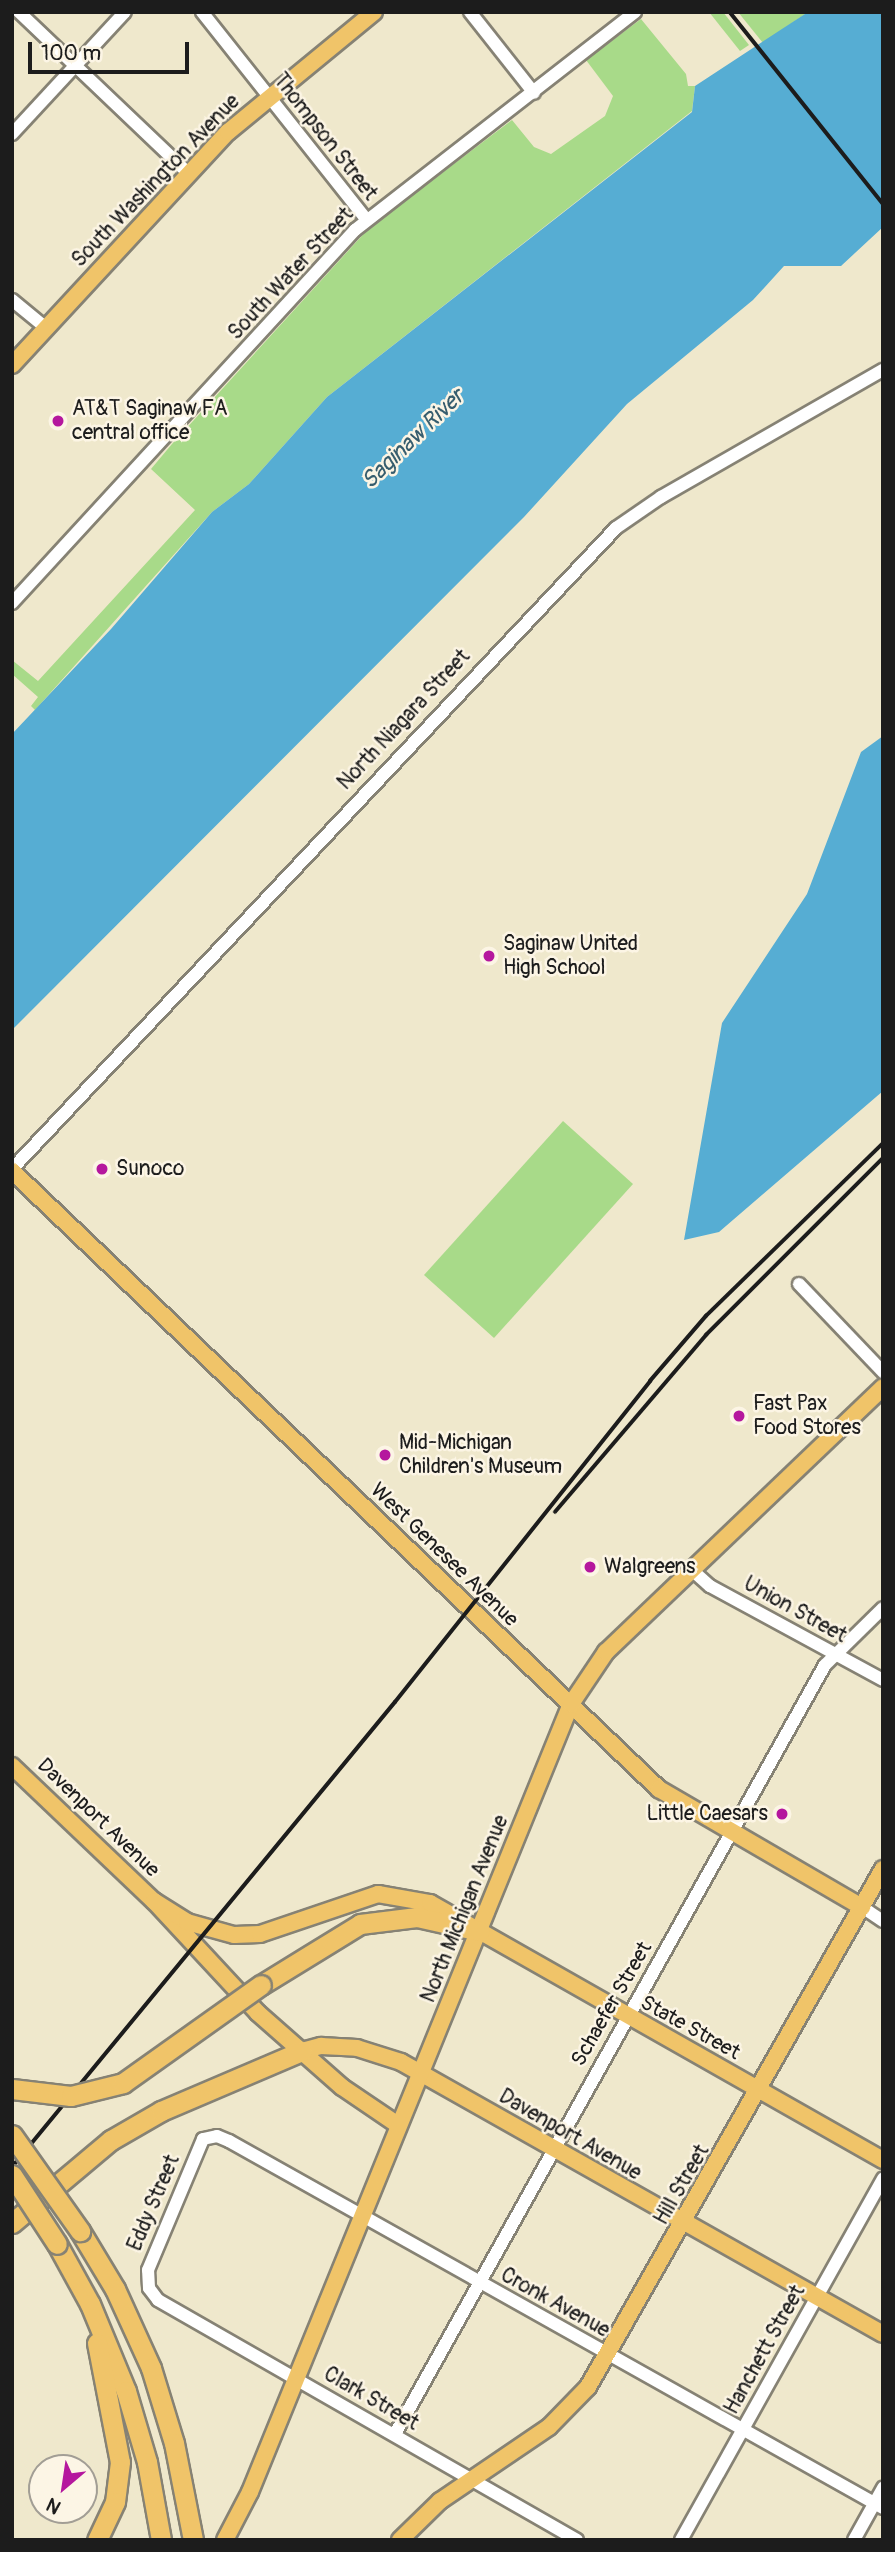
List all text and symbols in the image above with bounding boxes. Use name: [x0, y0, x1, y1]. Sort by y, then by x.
scale bar: [32, 28, 192, 72]
text: 100 m: [41, 40, 101, 67]
street label: Thompson Street: [267, 68, 383, 206]
street label: South Washington Avenue: [67, 89, 245, 273]
street label: South Water Street: [223, 203, 359, 345]
water label: Saginaw River: [356, 383, 470, 495]
place label: AT&T Saginaw FA central office: [72, 396, 228, 446]
marker: AT&T Saginaw FA central office: [50, 413, 66, 429]
street label: North Niagara Street: [333, 645, 475, 795]
place label: Saginaw United High School: [503, 931, 638, 981]
marker: Saginaw United High School: [481, 948, 497, 964]
place label: Sunoco: [116, 1156, 184, 1182]
marker: Sunoco: [94, 1161, 110, 1177]
place label: Fast Pax Food Stores: [753, 1391, 861, 1441]
marker: Fast Pax Food Stores: [731, 1408, 747, 1424]
place label: Mid-Michigan Children's Museum: [399, 1430, 562, 1480]
marker: Mid-Michigan Children's Museum: [377, 1447, 393, 1463]
street label: West Genesee Avenue: [365, 1478, 523, 1632]
place label: Walgreens: [604, 1554, 695, 1580]
marker: Walgreens: [582, 1559, 598, 1575]
street label: Union Street: [739, 1571, 851, 1649]
street label: Davenport Avenue: [32, 1753, 164, 1883]
place label: Little Caesars: [646, 1801, 768, 1827]
marker: Little Caesars: [774, 1806, 790, 1822]
street label: North Michigan Avenue: [416, 1812, 514, 2006]
street label: Schaefer Street: [566, 1937, 658, 2071]
street label: State Street: [636, 1990, 744, 2066]
street label: Davenport Avenue: [494, 2084, 646, 2186]
street label: Hill Street: [649, 2140, 715, 2230]
street label: Eddy Street: [122, 2151, 186, 2255]
street label: Cronk Avenue: [496, 2263, 614, 2343]
street label: Hanchett Street: [719, 2281, 811, 2419]
street label: Clark Street: [319, 2362, 423, 2436]
north arrow: [28, 2454, 98, 2524]
text: N: [42, 2492, 65, 2519]

